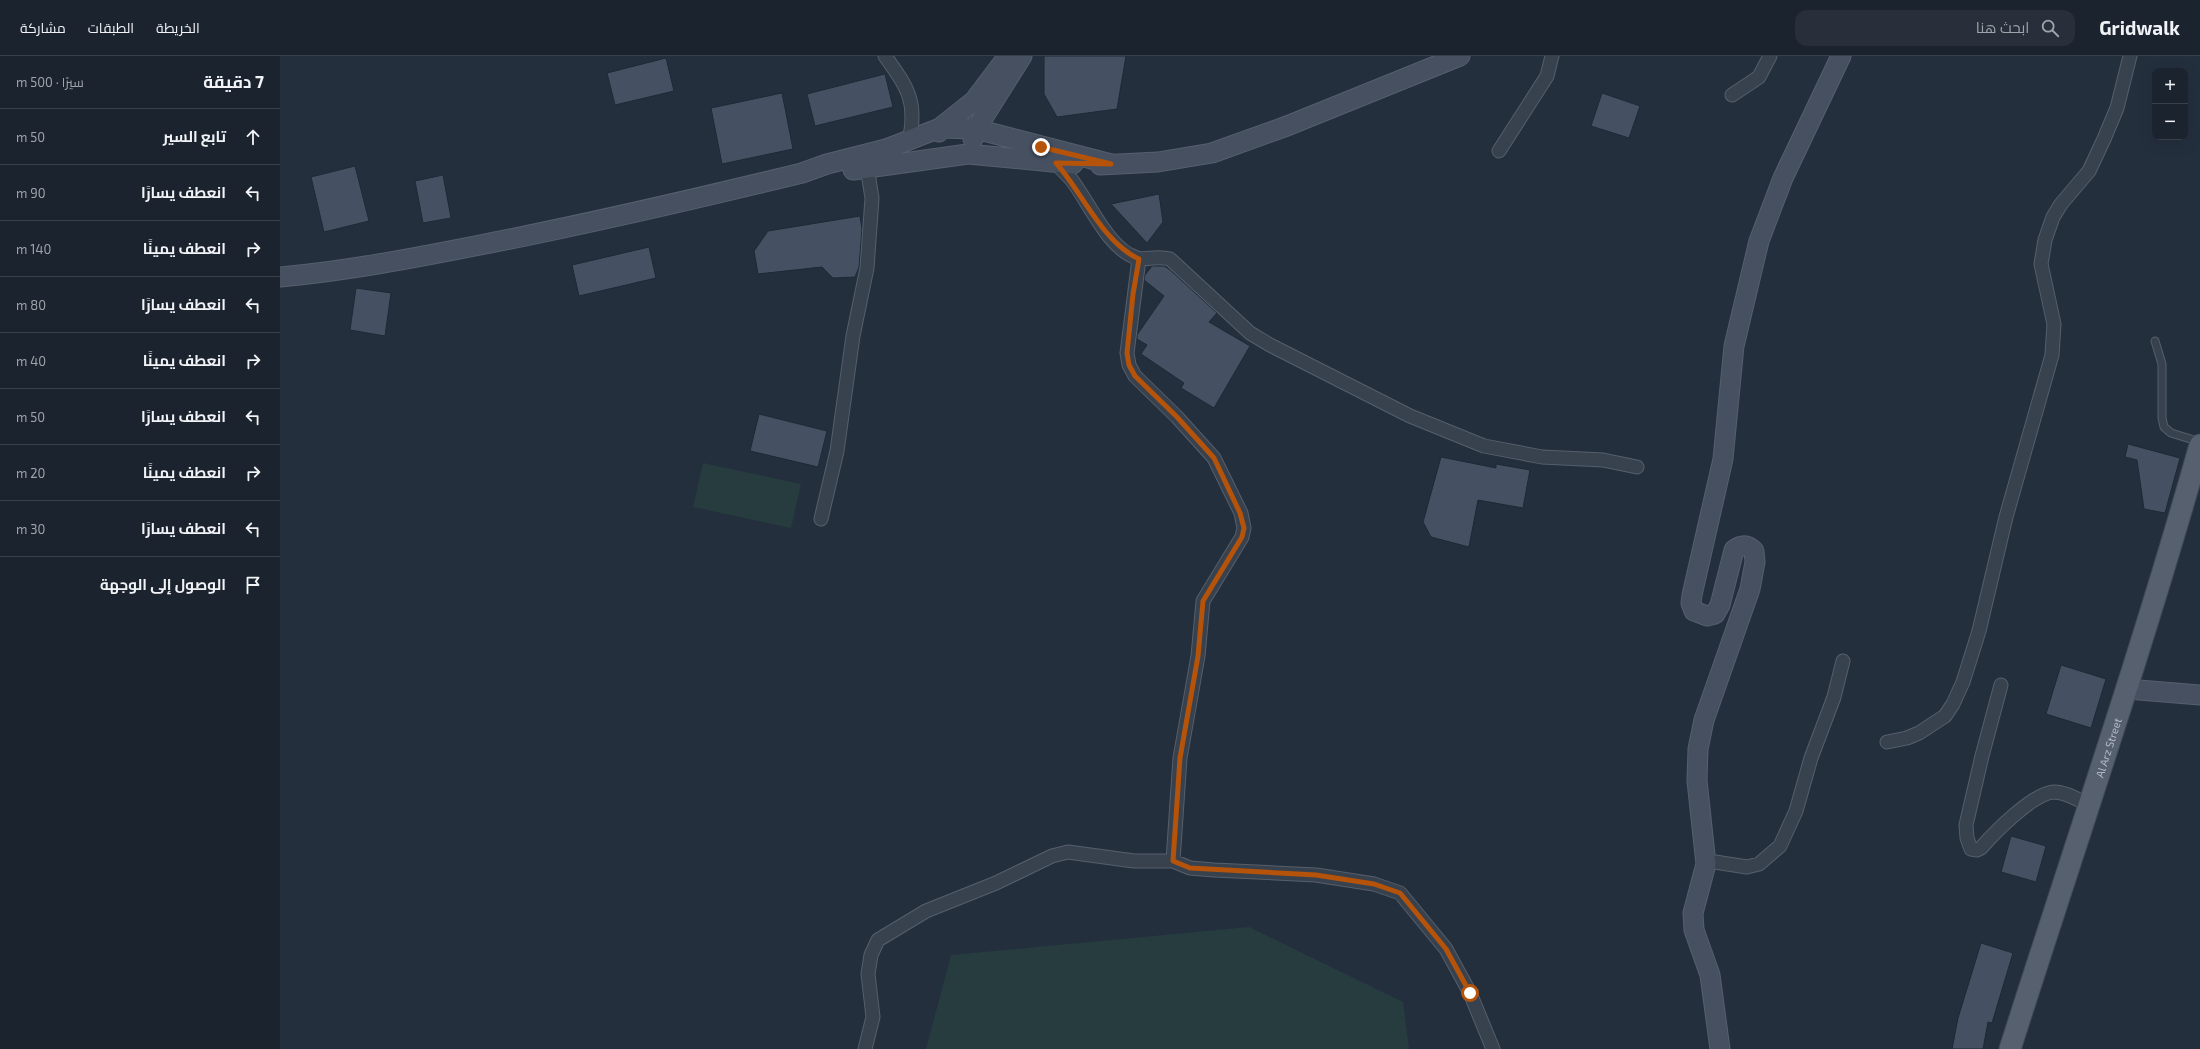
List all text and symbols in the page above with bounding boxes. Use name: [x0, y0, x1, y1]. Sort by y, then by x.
search box: [1795, 10, 2075, 46]
text: Gridwalk: [2099, 16, 2180, 39]
icon: search: [2039, 17, 2061, 39]
text: ابحث هنا: [1976, 18, 2029, 36]
text: مشاركة: [20, 19, 66, 36]
text: الطبقات: [88, 19, 134, 36]
text: الخريطة: [156, 19, 200, 36]
map controls: [2152, 68, 2188, 140]
button: +: [2152, 68, 2188, 104]
text: 7 دقيقة: [203, 71, 264, 91]
text: سيرًا · 500 m: [16, 74, 84, 90]
button: −: [2152, 104, 2188, 140]
icon: ahead: [242, 126, 264, 148]
text: تابع السير: [163, 127, 226, 145]
text: 50 m: [16, 129, 45, 145]
route end: [1032, 138, 1050, 156]
icon: left: [242, 182, 264, 204]
text: انعطف يسارًا: [141, 183, 226, 201]
text: 90 m: [16, 185, 46, 201]
icon: right: [242, 238, 264, 260]
text: انعطف يمينًا: [143, 239, 226, 257]
text: 140 m: [16, 241, 51, 257]
icon: left: [242, 294, 264, 316]
text: انعطف يسارًا: [141, 295, 226, 313]
text: 80 m: [16, 297, 46, 313]
icon: right: [242, 350, 264, 372]
text: انعطف يمينًا: [143, 351, 226, 369]
text: 40 m: [16, 353, 46, 369]
icon: left: [242, 406, 264, 428]
text: انعطف يسارًا: [141, 407, 226, 425]
text: 50 m: [16, 409, 45, 425]
icon: right: [242, 462, 264, 484]
text: انعطف يمينًا: [143, 463, 226, 481]
text: 20 m: [16, 465, 45, 481]
icon: left: [242, 518, 264, 540]
text: انعطف يسارًا: [141, 519, 226, 537]
text: 30 m: [16, 521, 45, 537]
icon: arrive: [242, 574, 264, 596]
text: الوصول إلى الوجهة: [100, 575, 226, 593]
street label: Al Arz Street: [2092, 716, 2123, 779]
route start: [1461, 984, 1479, 1002]

